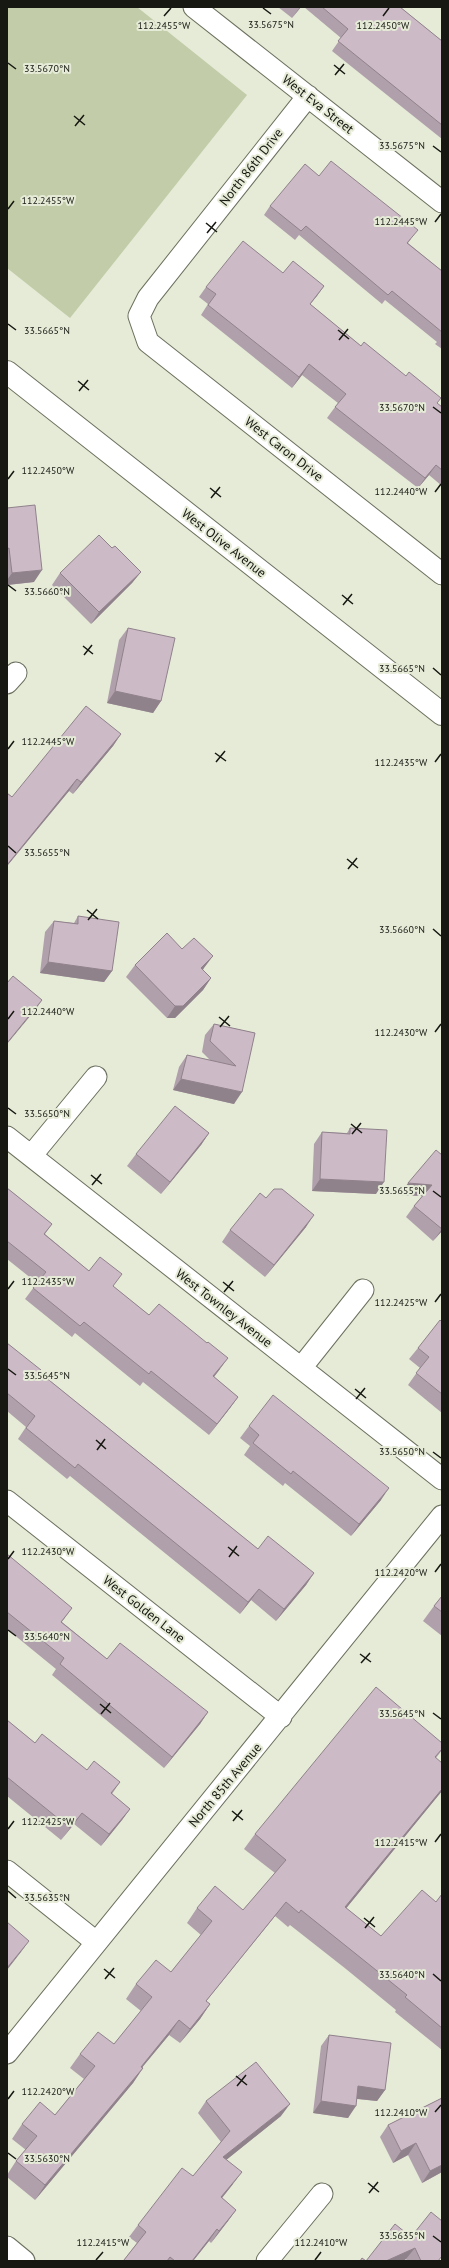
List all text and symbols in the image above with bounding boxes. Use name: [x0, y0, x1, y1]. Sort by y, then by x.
text: 33.5675°N: [248, 18, 294, 31]
text: 112.2455°W: [138, 19, 191, 32]
text: 112.2450°W: [357, 19, 410, 32]
text: 33.5670°N: [24, 62, 70, 75]
street label: West Eva Street: [279, 71, 358, 138]
street label: North 86th Drive: [215, 125, 287, 209]
text: 33.5675°N: [379, 139, 425, 152]
text: 112.2455°W: [22, 194, 75, 207]
text: 112.2445°W: [375, 215, 428, 228]
text: 33.5665°N: [24, 324, 70, 337]
text: 33.5670°N: [379, 401, 425, 414]
street label: West Caron Drive: [241, 413, 327, 485]
text: 112.2450°W: [22, 464, 75, 477]
text: 112.2440°W: [375, 485, 428, 498]
street label: West Olive Avenue: [178, 505, 270, 581]
text: 33.5660°N: [24, 585, 70, 598]
text: 33.5665°N: [379, 662, 425, 675]
text: 112.2445°W: [22, 735, 75, 748]
text: 112.2435°W: [375, 756, 428, 769]
text: 33.5655°N: [24, 846, 70, 859]
text: 33.5660°N: [379, 923, 425, 936]
text: 112.2440°W: [22, 1005, 75, 1018]
text: 112.2430°W: [375, 1026, 428, 1039]
text: 33.5650°N: [24, 1107, 70, 1120]
text: 33.5655°N: [379, 1184, 425, 1197]
street label: West Townley Avenue: [172, 1265, 276, 1351]
text: 112.2435°W: [22, 1275, 75, 1288]
text: 112.2425°W: [375, 1296, 428, 1309]
text: 33.5645°N: [24, 1369, 70, 1382]
text: 33.5650°N: [379, 1445, 425, 1458]
text: 112.2430°W: [22, 1545, 75, 1558]
text: 112.2420°W: [375, 1566, 428, 1579]
street label: West Golden Lane: [99, 1572, 189, 1646]
text: 33.5640°N: [24, 1630, 70, 1643]
text: 33.5645°N: [379, 1707, 425, 1720]
street label: North 85th Avenue: [185, 1739, 265, 1831]
text: 112.2425°W: [22, 1815, 75, 1828]
text: 112.2415°W: [375, 1836, 428, 1849]
text: 33.5635°N: [24, 1891, 70, 1904]
text: 33.5640°N: [379, 1968, 425, 1981]
text: 112.2420°W: [22, 2085, 75, 2098]
text: 112.2410°W: [375, 2106, 428, 2119]
text: 33.5630°N: [24, 2152, 70, 2165]
text: 33.5635°N: [379, 2229, 425, 2242]
text: 112.2415°W: [77, 2236, 130, 2249]
text: 112.2410°W: [295, 2236, 348, 2249]

